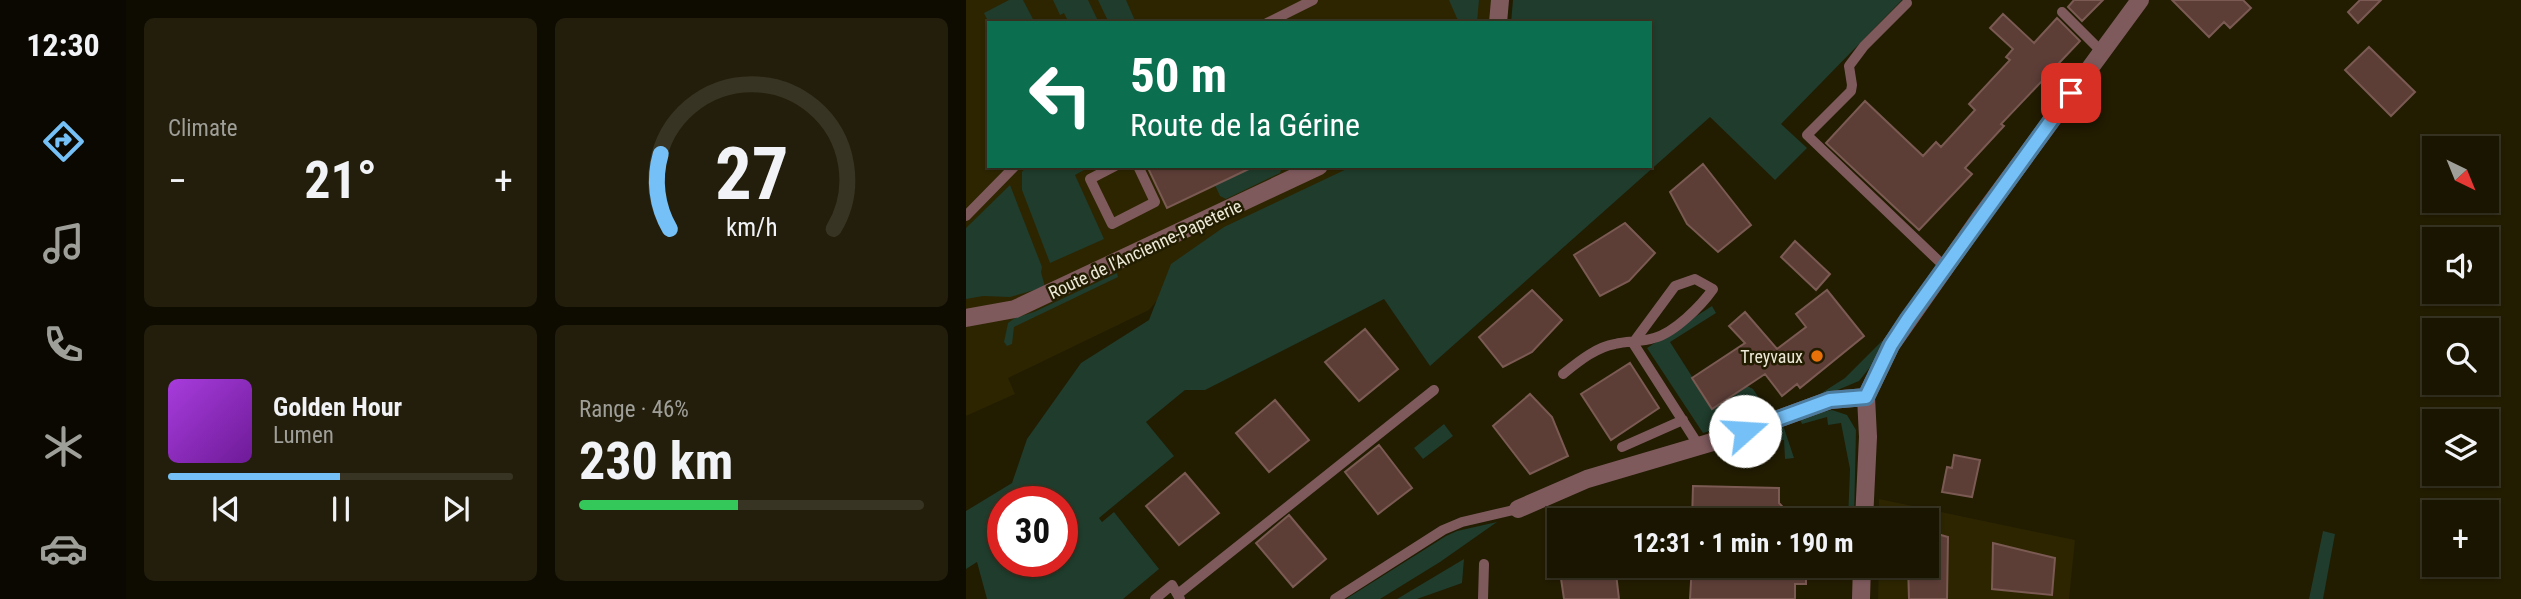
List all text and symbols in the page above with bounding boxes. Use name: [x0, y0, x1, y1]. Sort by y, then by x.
text: 12:30: [26, 26, 100, 64]
text: 50 m: [1130, 47, 1227, 104]
icon: left: [1015, 49, 1106, 140]
pin: [2041, 63, 2101, 123]
icon: arrive: [2052, 74, 2090, 112]
text: Route de la Gérine: [1130, 106, 1360, 144]
text: Climate: [168, 115, 238, 142]
icon: directions: [39, 117, 88, 166]
text: 27: [715, 131, 788, 217]
north arrow: [2422, 136, 2499, 214]
map controls: [2422, 136, 2499, 577]
text: 21°: [304, 150, 377, 211]
text: −: [168, 159, 187, 203]
text: +: [494, 159, 513, 203]
street label: Route de l'Ancienne-Papeterie: [1045, 195, 1245, 303]
text: km/h: [726, 212, 777, 241]
icon: music: [39, 219, 88, 268]
button: sound: [2422, 227, 2499, 304]
button: search: [2422, 318, 2499, 395]
icon: phone: [39, 320, 88, 369]
place label: Treyvaux: [1740, 346, 1803, 367]
marker: Treyvaux: [1809, 348, 1825, 364]
text: Golden Hour: [273, 392, 402, 422]
position arrow: [1708, 394, 1782, 468]
text: Range · 46%: [579, 396, 689, 423]
button: layers: [2422, 409, 2499, 486]
icon: climate: [39, 422, 88, 471]
text: Lumen: [273, 422, 334, 449]
text: 230 km: [579, 431, 733, 492]
speed limit sign: 30: [987, 486, 1078, 577]
icon: previous: [207, 490, 245, 528]
icon: pause: [322, 490, 360, 528]
icon: next: [437, 490, 475, 528]
button: +: [2422, 500, 2499, 577]
icon: car: [39, 524, 88, 573]
text: 12:31 · 1 min · 190 m: [1633, 528, 1853, 558]

